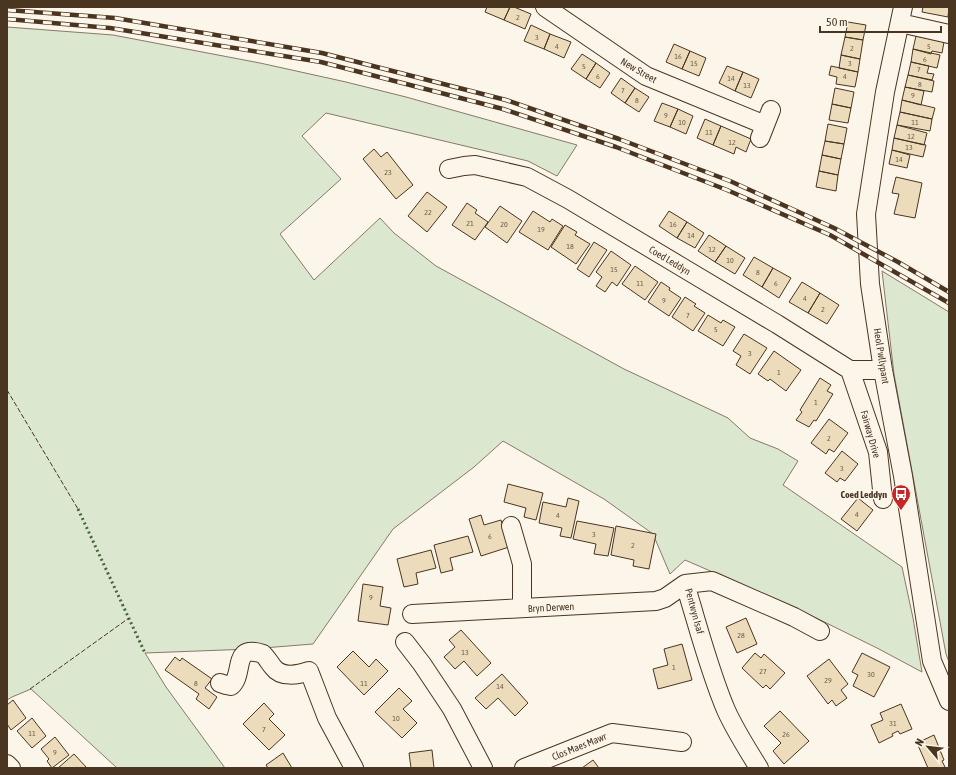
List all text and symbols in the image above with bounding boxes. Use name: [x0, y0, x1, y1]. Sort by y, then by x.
scale bar: [820, 8, 941, 34]
house number: 2: [516, 13, 520, 22]
text: 50 m: [826, 15, 848, 29]
house number: 3: [535, 33, 539, 42]
house number: 4: [555, 42, 559, 51]
house number: 5: [927, 42, 931, 51]
house number: 2: [850, 44, 854, 53]
house number: 16: [674, 52, 682, 61]
house number: 6: [923, 55, 927, 64]
street label: New Street: [619, 56, 659, 85]
house number: 15: [690, 59, 698, 68]
house number: 3: [848, 59, 852, 68]
house number: 5: [582, 62, 586, 71]
house number: 7: [917, 65, 921, 74]
house number: 6: [596, 72, 600, 81]
house number: 4: [843, 72, 847, 81]
house number: 14: [727, 74, 735, 83]
house number: 8: [918, 80, 922, 89]
house number: 13: [743, 81, 751, 90]
house number: 7: [621, 86, 625, 95]
house number: 9: [911, 91, 915, 100]
house number: 8: [635, 96, 639, 105]
house number: 9: [664, 111, 668, 120]
house number: 10: [678, 118, 686, 127]
house number: 11: [911, 118, 919, 127]
house number: 11: [705, 128, 713, 137]
house number: 12: [907, 132, 915, 141]
house number: 12: [728, 138, 736, 147]
house number: 13: [905, 143, 913, 152]
house number: 14: [895, 155, 903, 164]
house number: 23: [384, 168, 392, 177]
house number: 22: [424, 208, 432, 217]
house number: 21: [466, 219, 474, 228]
house number: 20: [500, 220, 508, 229]
house number: 16: [669, 220, 677, 229]
house number: 19: [537, 225, 545, 234]
house number: 14: [687, 231, 695, 240]
house number: 18: [566, 242, 574, 251]
street label: Coed Leddyn: [647, 244, 693, 277]
house number: 12: [708, 245, 716, 254]
house number: 10: [726, 256, 734, 265]
house number: 15: [610, 265, 618, 274]
house number: 8: [756, 268, 760, 277]
house number: 11: [636, 279, 644, 288]
house number: 6: [774, 279, 778, 288]
house number: 4: [803, 294, 807, 303]
house number: 9: [662, 296, 666, 305]
house number: 2: [821, 305, 825, 314]
house number: 7: [686, 311, 690, 320]
house number: 5: [714, 325, 718, 334]
street label: Heol Pwllypant: [872, 327, 891, 385]
house number: 3: [748, 349, 752, 358]
house number: 1: [777, 368, 781, 377]
house number: 1: [814, 398, 818, 407]
street label: Fairway Drive: [858, 409, 883, 460]
house number: 2: [827, 434, 831, 443]
house number: 3: [840, 464, 844, 473]
bus stop icon: Coed Leddyn: [890, 483, 912, 511]
place label: Coed Leddyn: [840, 489, 887, 500]
house number: 4: [855, 510, 859, 519]
house number: 4: [556, 511, 560, 520]
house number: 3: [592, 530, 596, 539]
house number: 6: [488, 532, 492, 541]
house number: 2: [631, 541, 635, 550]
street label: Pentwyn Isaf: [683, 587, 706, 635]
house number: 9: [369, 593, 373, 602]
street label: Bryn Derwen: [528, 601, 575, 614]
house number: 28: [737, 631, 745, 640]
house number: 13: [461, 648, 469, 657]
house number: 1: [672, 663, 676, 672]
house number: 27: [759, 667, 767, 676]
house number: 30: [867, 670, 875, 679]
house number: 29: [824, 676, 832, 685]
house number: 8: [194, 679, 198, 688]
house number: 11: [360, 679, 368, 688]
house number: 14: [496, 682, 504, 691]
house number: 10: [392, 714, 400, 723]
house number: 31: [889, 719, 897, 728]
house number: 7: [262, 725, 266, 734]
north arrow: [908, 727, 948, 767]
house number: 11: [28, 729, 36, 738]
street label: Clos Maes Mawr: [550, 730, 609, 762]
house number: 26: [782, 730, 790, 739]
text: N: [912, 737, 926, 748]
house number: 9: [53, 748, 57, 757]

